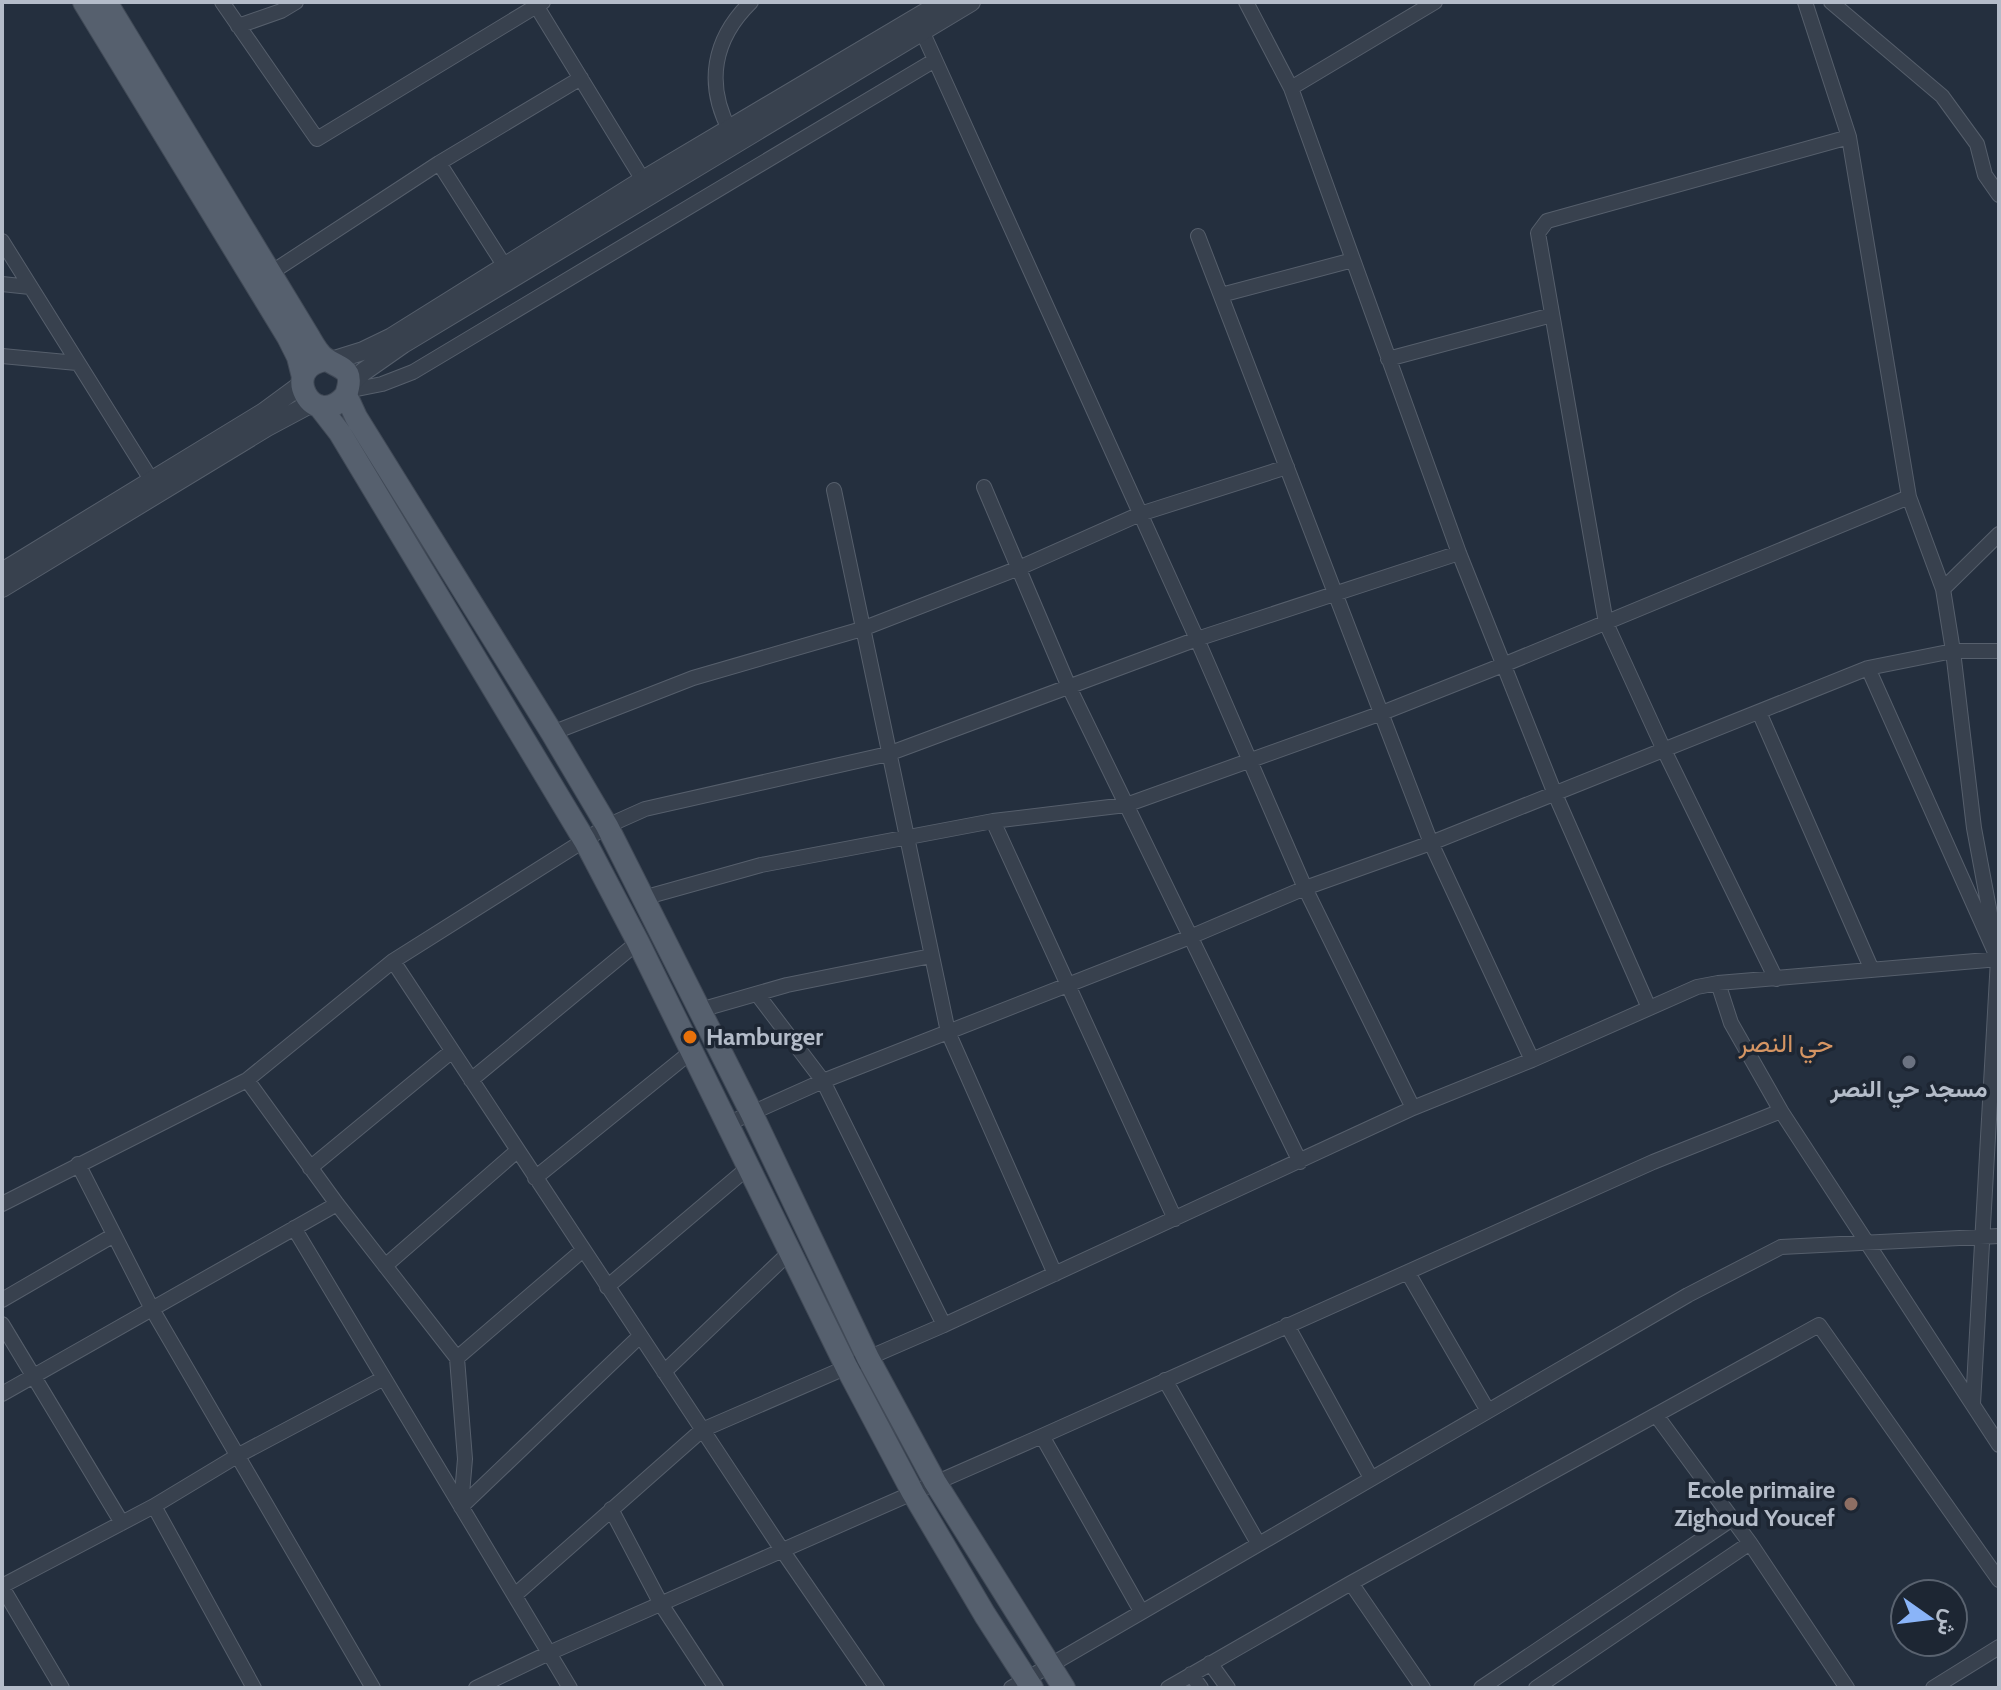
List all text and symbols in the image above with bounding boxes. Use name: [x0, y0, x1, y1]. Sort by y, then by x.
place label: Hamburger: [706, 1022, 823, 1051]
district label: حي النصر: [1738, 1027, 1833, 1064]
marker: Hamburger: [681, 1028, 699, 1046]
marker: مسجد حي النصر: [1900, 1053, 1918, 1071]
place label: مسجد حي النصر: [1829, 1074, 1988, 1109]
place label: Ecole primaire Zighoud Youcef: [1674, 1475, 1835, 1532]
marker: Ecole primaire Zighoud Youcef: [1842, 1495, 1860, 1513]
north arrow: [1889, 1578, 1969, 1658]
text: ش: [1932, 1607, 1964, 1639]

